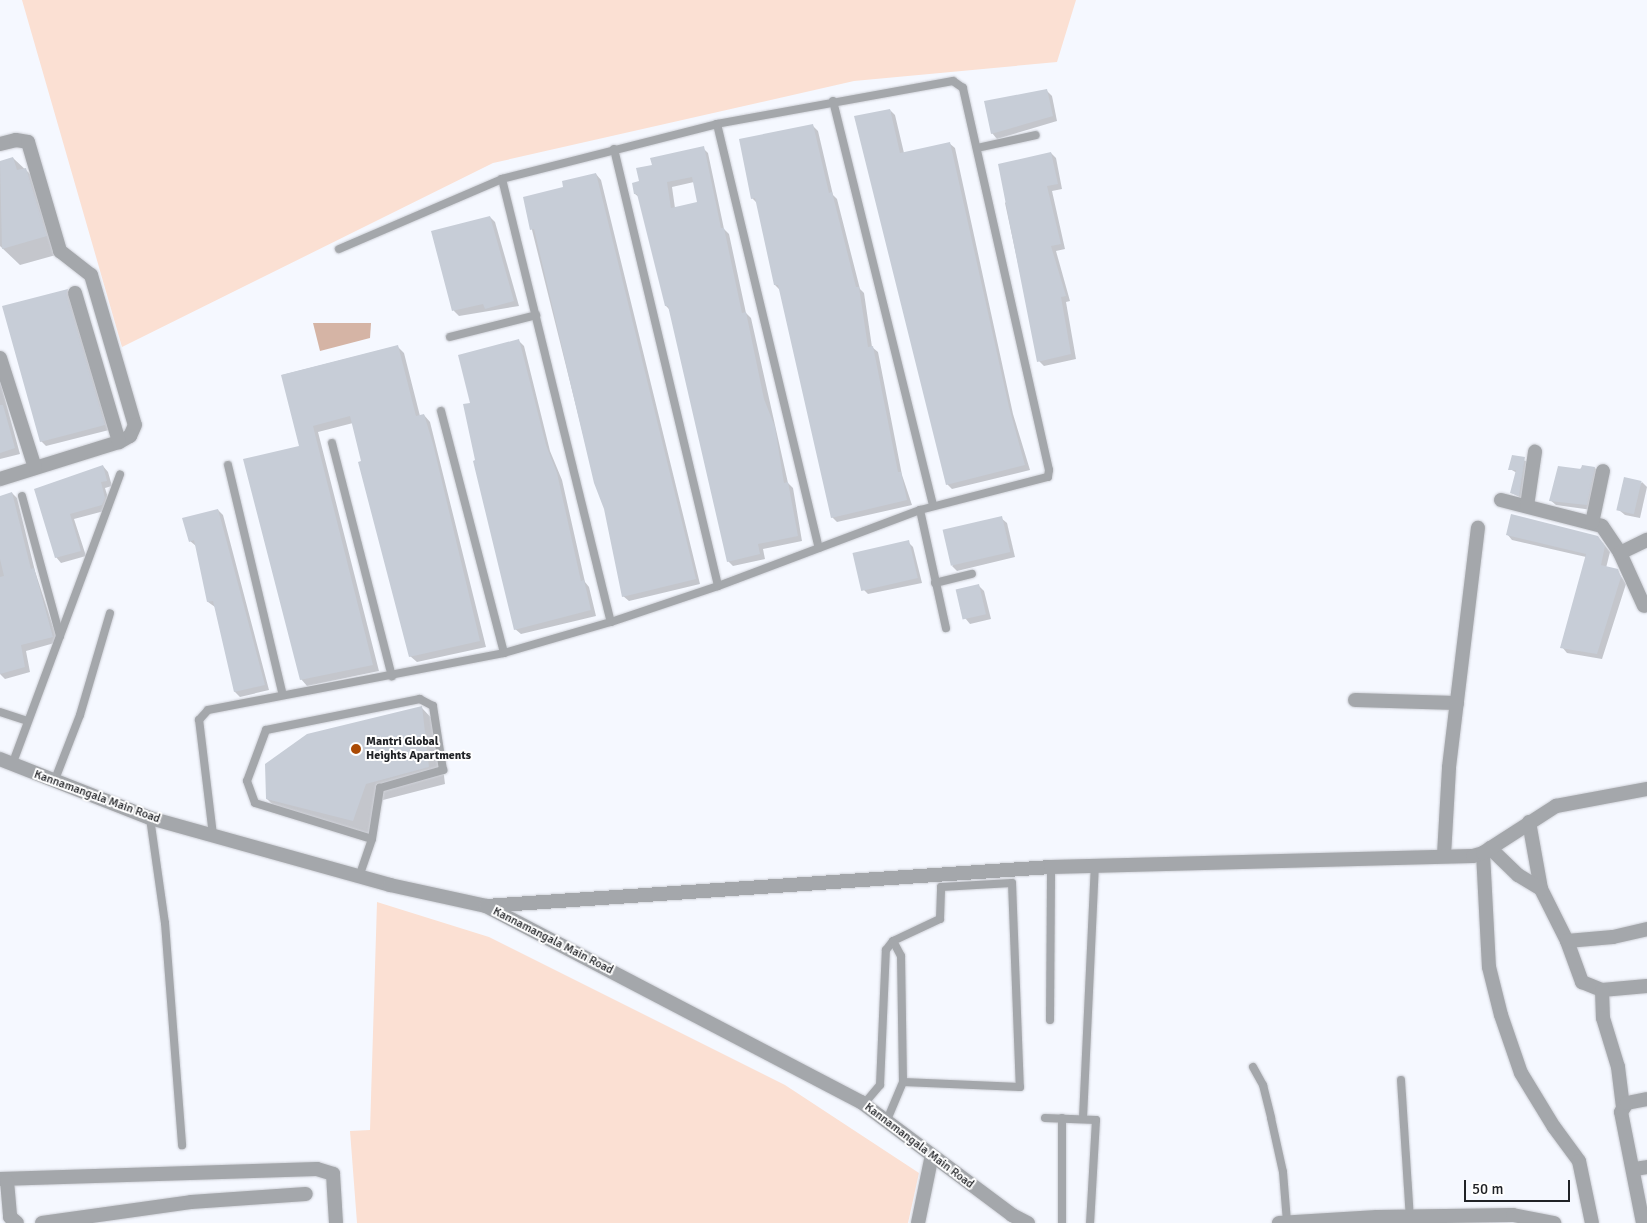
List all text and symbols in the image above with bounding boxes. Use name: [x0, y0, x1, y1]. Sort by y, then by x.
place label: Mantri Global Heights Apartments: [366, 735, 471, 763]
marker: Mantri Global Heights Apartments: [350, 743, 362, 755]
street label: Kannamangala Main Road: [32, 767, 162, 827]
street label: Kannamangala Main Road: [490, 904, 616, 978]
street label: Kannamangala Main Road: [861, 1100, 977, 1192]
scale bar: [1467, 1170, 1573, 1202]
text: 50 m: [1472, 1180, 1503, 1198]

